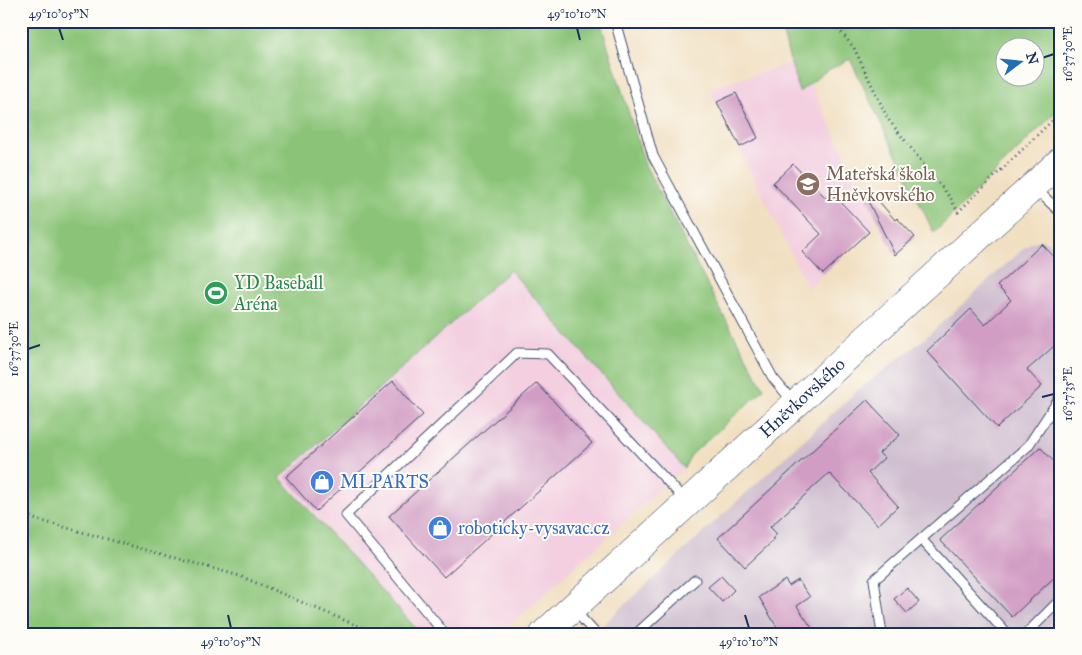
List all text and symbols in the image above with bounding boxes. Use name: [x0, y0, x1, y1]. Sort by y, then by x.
text: 49°10'05"N: [29, 7, 89, 21]
text: 49°10'10"N: [547, 7, 607, 21]
text: 16°37'30"E: [1061, 26, 1075, 82]
north arrow: [994, 38, 1044, 88]
text: N: [1022, 51, 1042, 67]
place label: Mateřská škola Hněvkovského: [826, 163, 936, 206]
school or university icon: Mateřská škola Hněvkovského: [795, 171, 821, 197]
place label: YD Baseball Aréna: [233, 272, 323, 315]
sports icon: YD Baseball Aréna: [203, 280, 229, 306]
text: 16°37'30"E: [7, 321, 21, 377]
street label: Hněvkovského: [755, 353, 850, 443]
text: 16°37'35"E: [1061, 367, 1075, 421]
shop icon: MLPARTS: [309, 469, 335, 495]
place label: MLPARTS: [340, 471, 429, 493]
shop icon: roboticky-vysavac.cz: [427, 515, 453, 541]
place label: roboticky-vysavac.cz: [458, 517, 609, 539]
text: 49°10'05"N: [201, 635, 261, 649]
text: 49°10'10"N: [719, 635, 779, 649]

